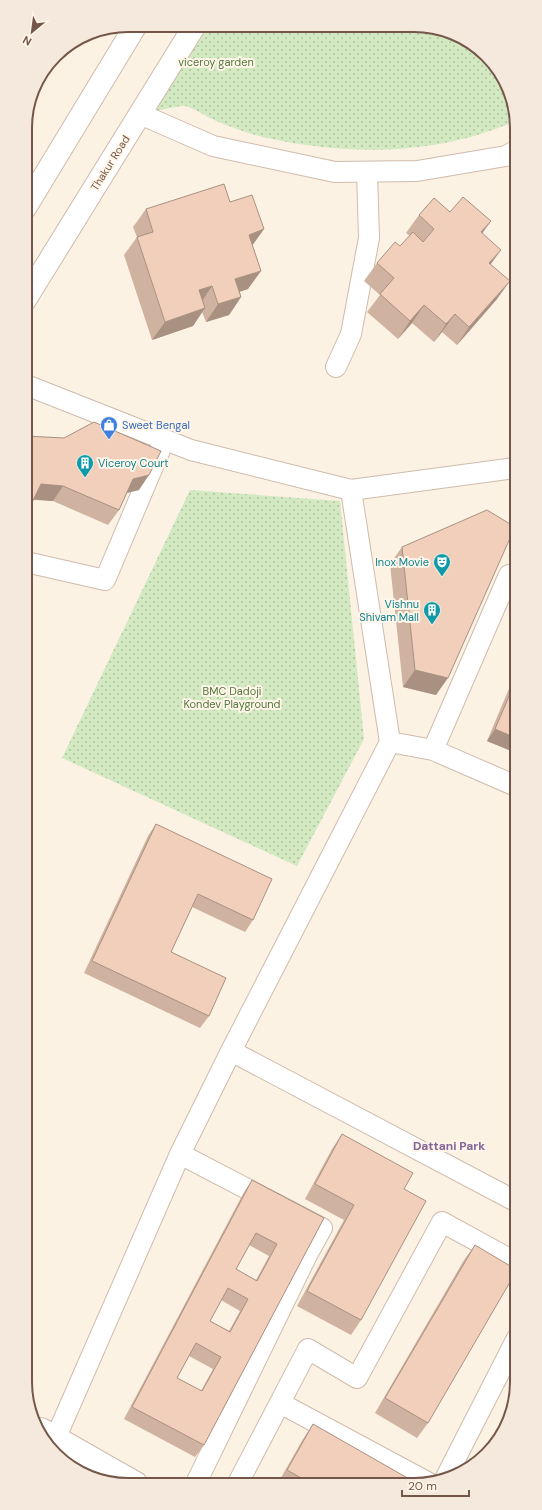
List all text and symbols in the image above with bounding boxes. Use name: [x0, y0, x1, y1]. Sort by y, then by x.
north arrow: [12, 12, 52, 52]
text: N: [20, 33, 34, 49]
park label: viceroy garden: [178, 55, 254, 69]
street label: Thakur Road: [87, 133, 133, 193]
shop icon: Sweet Bengal: [99, 415, 119, 440]
place label: Sweet Bengal: [122, 418, 190, 432]
building icon: Viceroy Court: [75, 453, 95, 478]
place label: Viceroy Court: [98, 456, 169, 470]
theatre icon: Inox Movie: [432, 552, 452, 577]
place label: Inox Movie: [375, 555, 429, 569]
place label: Vishnu Shivam Mall: [359, 597, 419, 624]
building icon: Vishnu Shivam Mall: [422, 600, 442, 625]
park label: BMC Dadoji Kondev Playground: [183, 684, 281, 711]
district label: Dattani Park: [413, 1138, 485, 1154]
scale bar: [402, 1472, 469, 1498]
text: 20 m: [408, 1478, 437, 1494]

